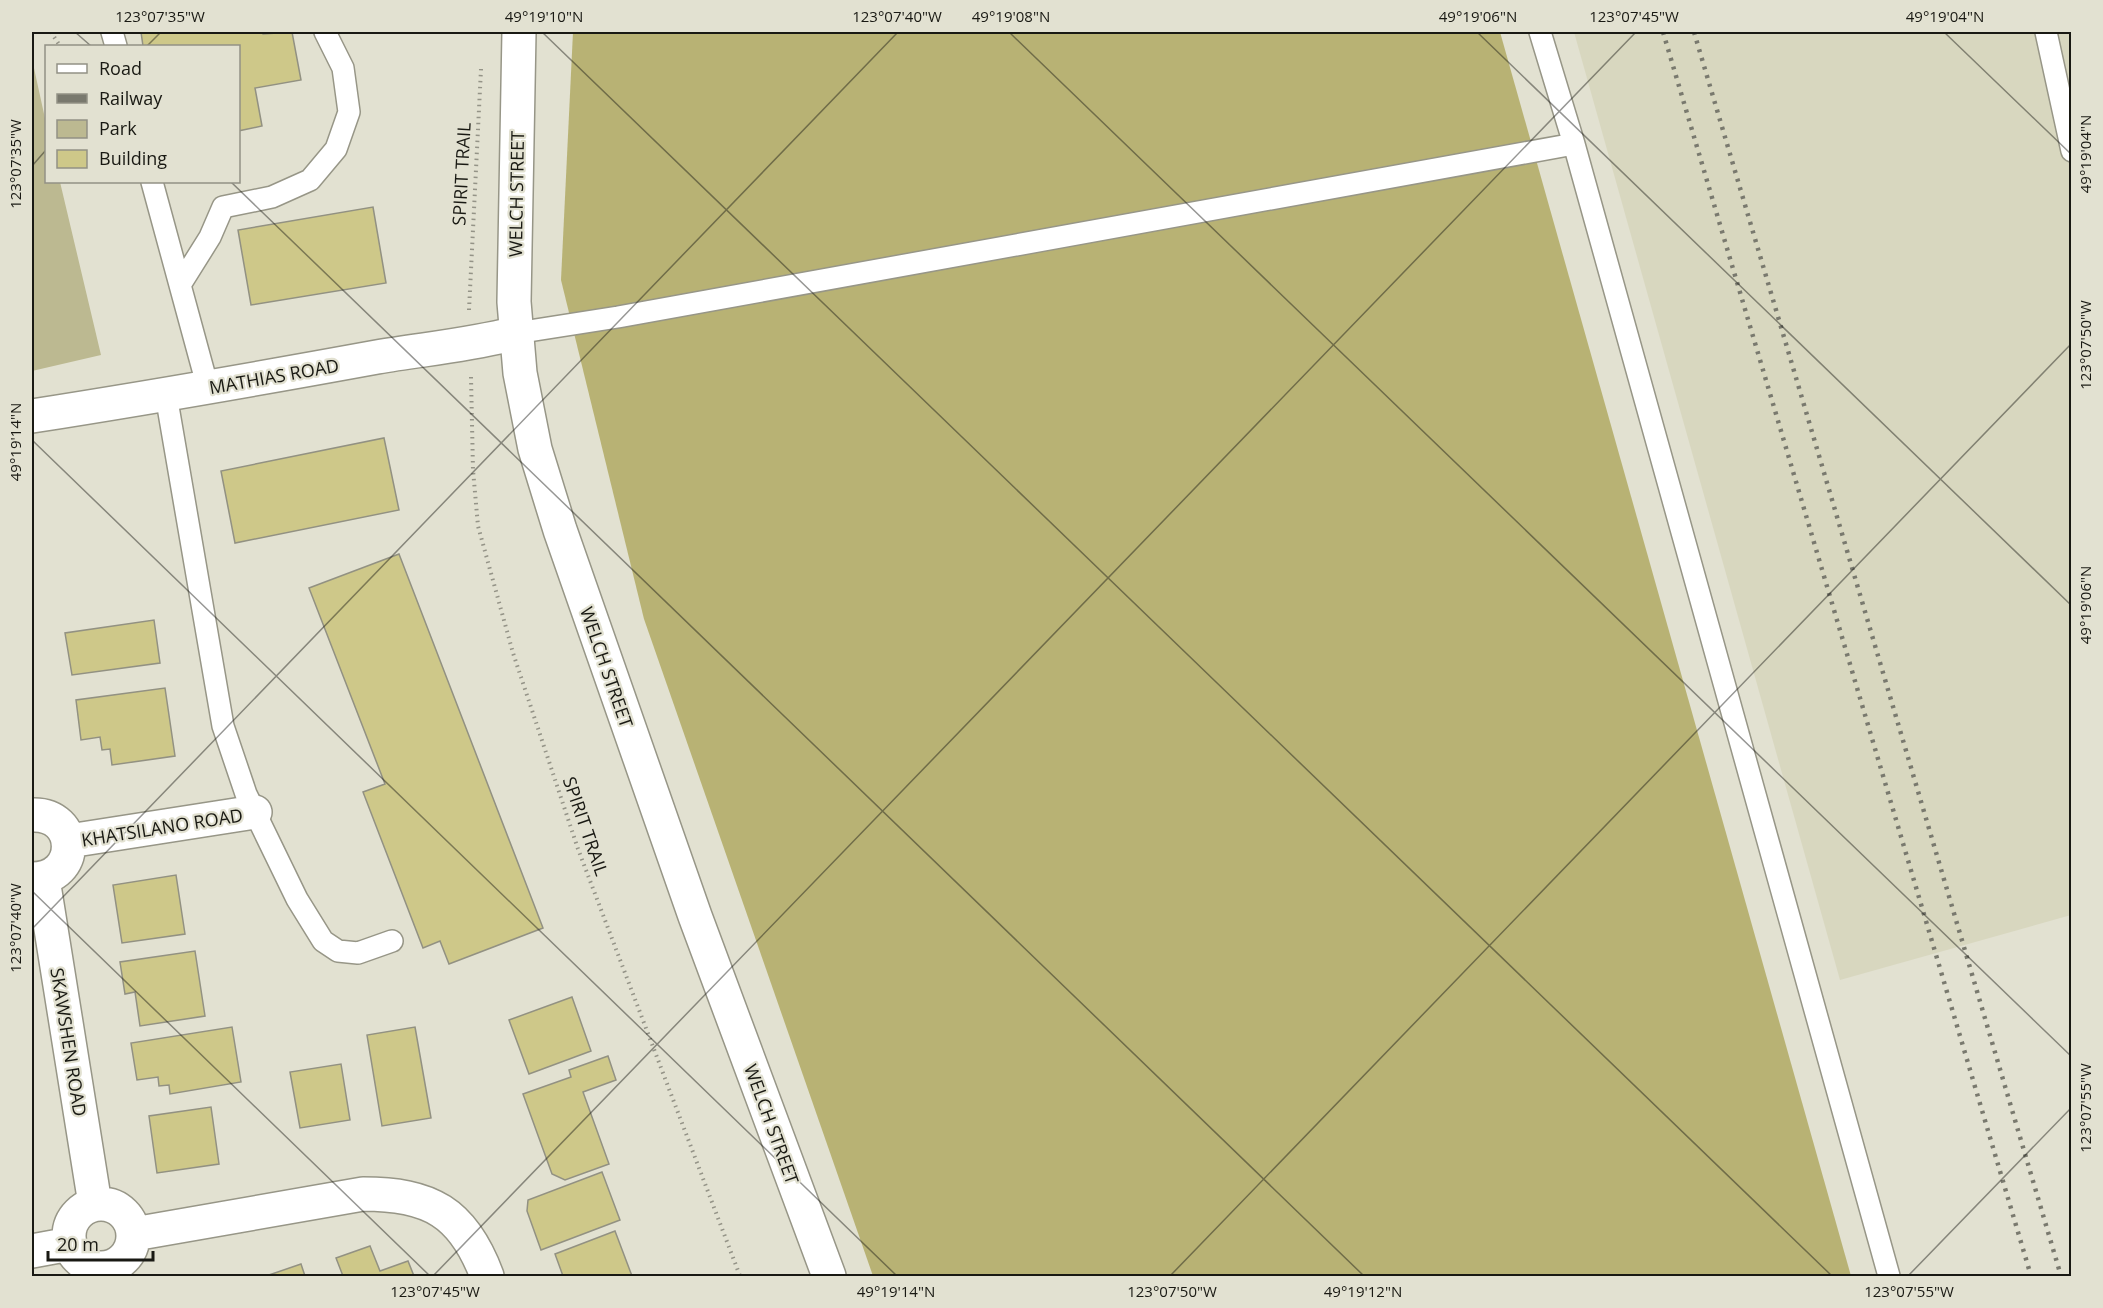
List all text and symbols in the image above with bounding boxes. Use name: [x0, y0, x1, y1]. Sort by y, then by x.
text: 123°07'35"W: [115, 6, 205, 26]
text: 49°19'10"N: [505, 6, 583, 26]
text: 123°07'40"W: [852, 6, 942, 26]
text: 49°19'08"N: [972, 6, 1050, 26]
text: 49°19'06"N: [1439, 6, 1517, 26]
text: 123°07'45"W: [1589, 6, 1679, 26]
text: 49°19'04"N: [1906, 6, 1984, 26]
legend: [45, 45, 240, 183]
text: Road: [99, 56, 142, 80]
text: Railway: [99, 86, 163, 110]
text: 49°19'04"N: [2075, 115, 2095, 193]
text: Park: [99, 116, 137, 140]
text: 123°07'35"W: [5, 119, 25, 209]
street label: SPIRIT TRAIL: [446, 122, 476, 226]
street label: WELCH STREET: [503, 131, 529, 257]
text: Building: [99, 146, 167, 170]
text: 123°07'50"W: [2075, 300, 2095, 390]
street label: MATHIAS ROAD: [207, 353, 341, 399]
text: 49°19'14"N: [5, 403, 25, 481]
text: 49°19'06"N: [2075, 566, 2095, 644]
street label: WELCH STREET: [575, 603, 639, 731]
street label: SPIRIT TRAIL: [558, 773, 614, 879]
street label: KHATSILANO ROAD: [80, 802, 244, 852]
text: 123°07'40"W: [5, 883, 25, 973]
street label: SKAWSHEN ROAD: [45, 966, 93, 1118]
street label: WELCH STREET: [739, 1061, 805, 1187]
text: 123°07'55"W: [2075, 1063, 2095, 1153]
scale bar: [48, 1224, 153, 1262]
text: 20 m: [57, 1232, 99, 1256]
text: 123°07'45"W: [390, 1281, 480, 1301]
text: 49°19'14"N: [857, 1281, 935, 1301]
text: 123°07'50"W: [1127, 1281, 1217, 1301]
text: 49°19'12"N: [1324, 1281, 1402, 1301]
text: 123°07'55"W: [1864, 1281, 1954, 1301]

